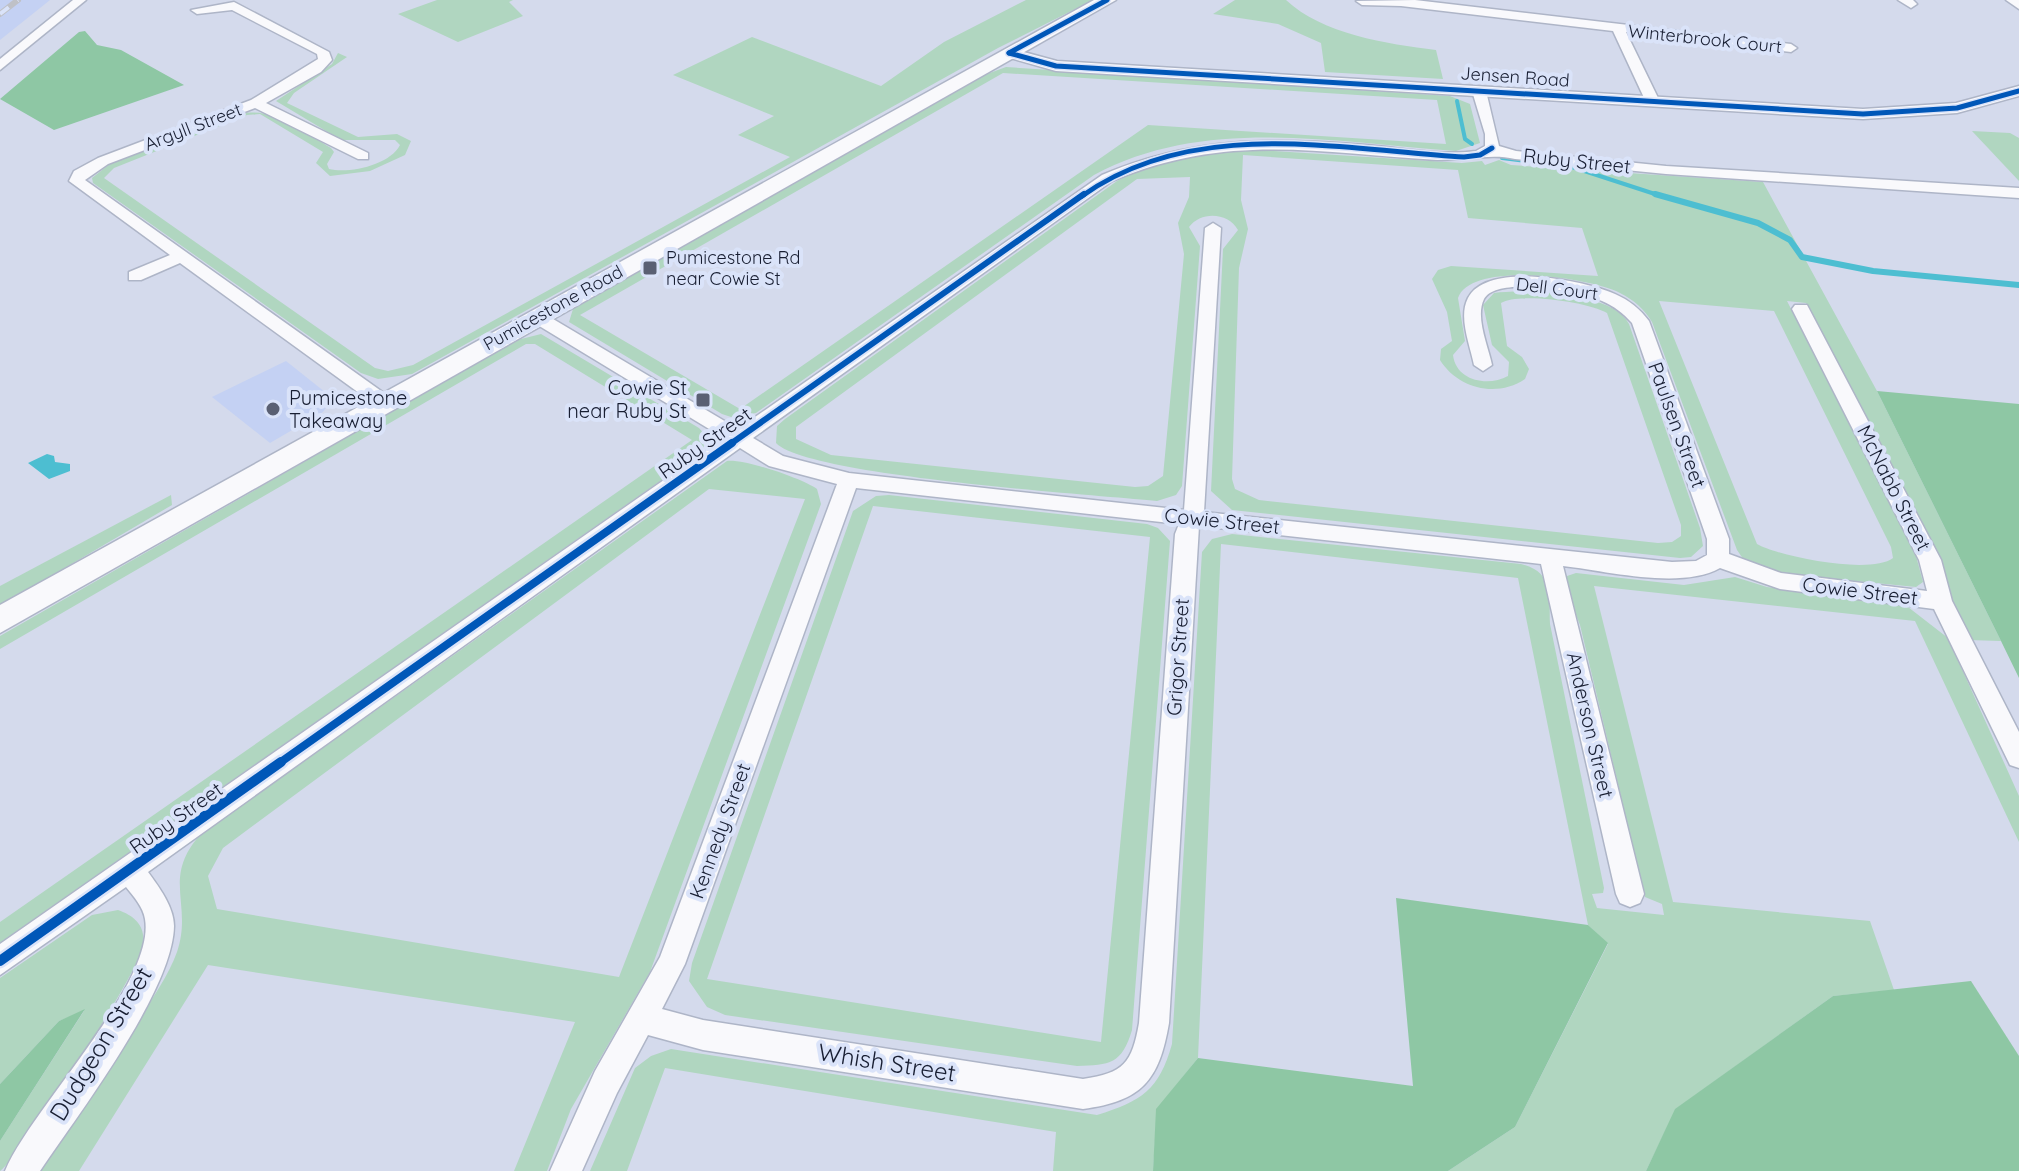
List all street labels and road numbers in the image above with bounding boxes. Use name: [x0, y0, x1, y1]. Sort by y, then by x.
street label: Winterbrook Court: [1627, 19, 1783, 58]
street label: Jensen Road: [1460, 61, 1570, 92]
street label: Argyll Street: [141, 97, 245, 156]
street label: Ruby Street: [1522, 142, 1632, 179]
street label: Pumicestone Road: [479, 260, 627, 355]
street label: Dell Court: [1515, 272, 1599, 305]
street label: Paulsen Street: [1643, 358, 1712, 491]
street label: Ruby Street: [653, 401, 756, 484]
street label: McNabb Street: [1852, 421, 1937, 555]
street label: Cowie Street: [1163, 502, 1281, 539]
street label: Cowie Street: [1801, 571, 1919, 610]
street label: Grigor Street: [1161, 597, 1194, 717]
street label: Anderson Street: [1562, 650, 1619, 800]
street label: Kennedy Street: [683, 759, 756, 902]
street label: Ruby Street: [124, 776, 227, 859]
street label: Dudgeon Street: [42, 961, 158, 1126]
street label: Whish Street: [816, 1036, 958, 1088]

